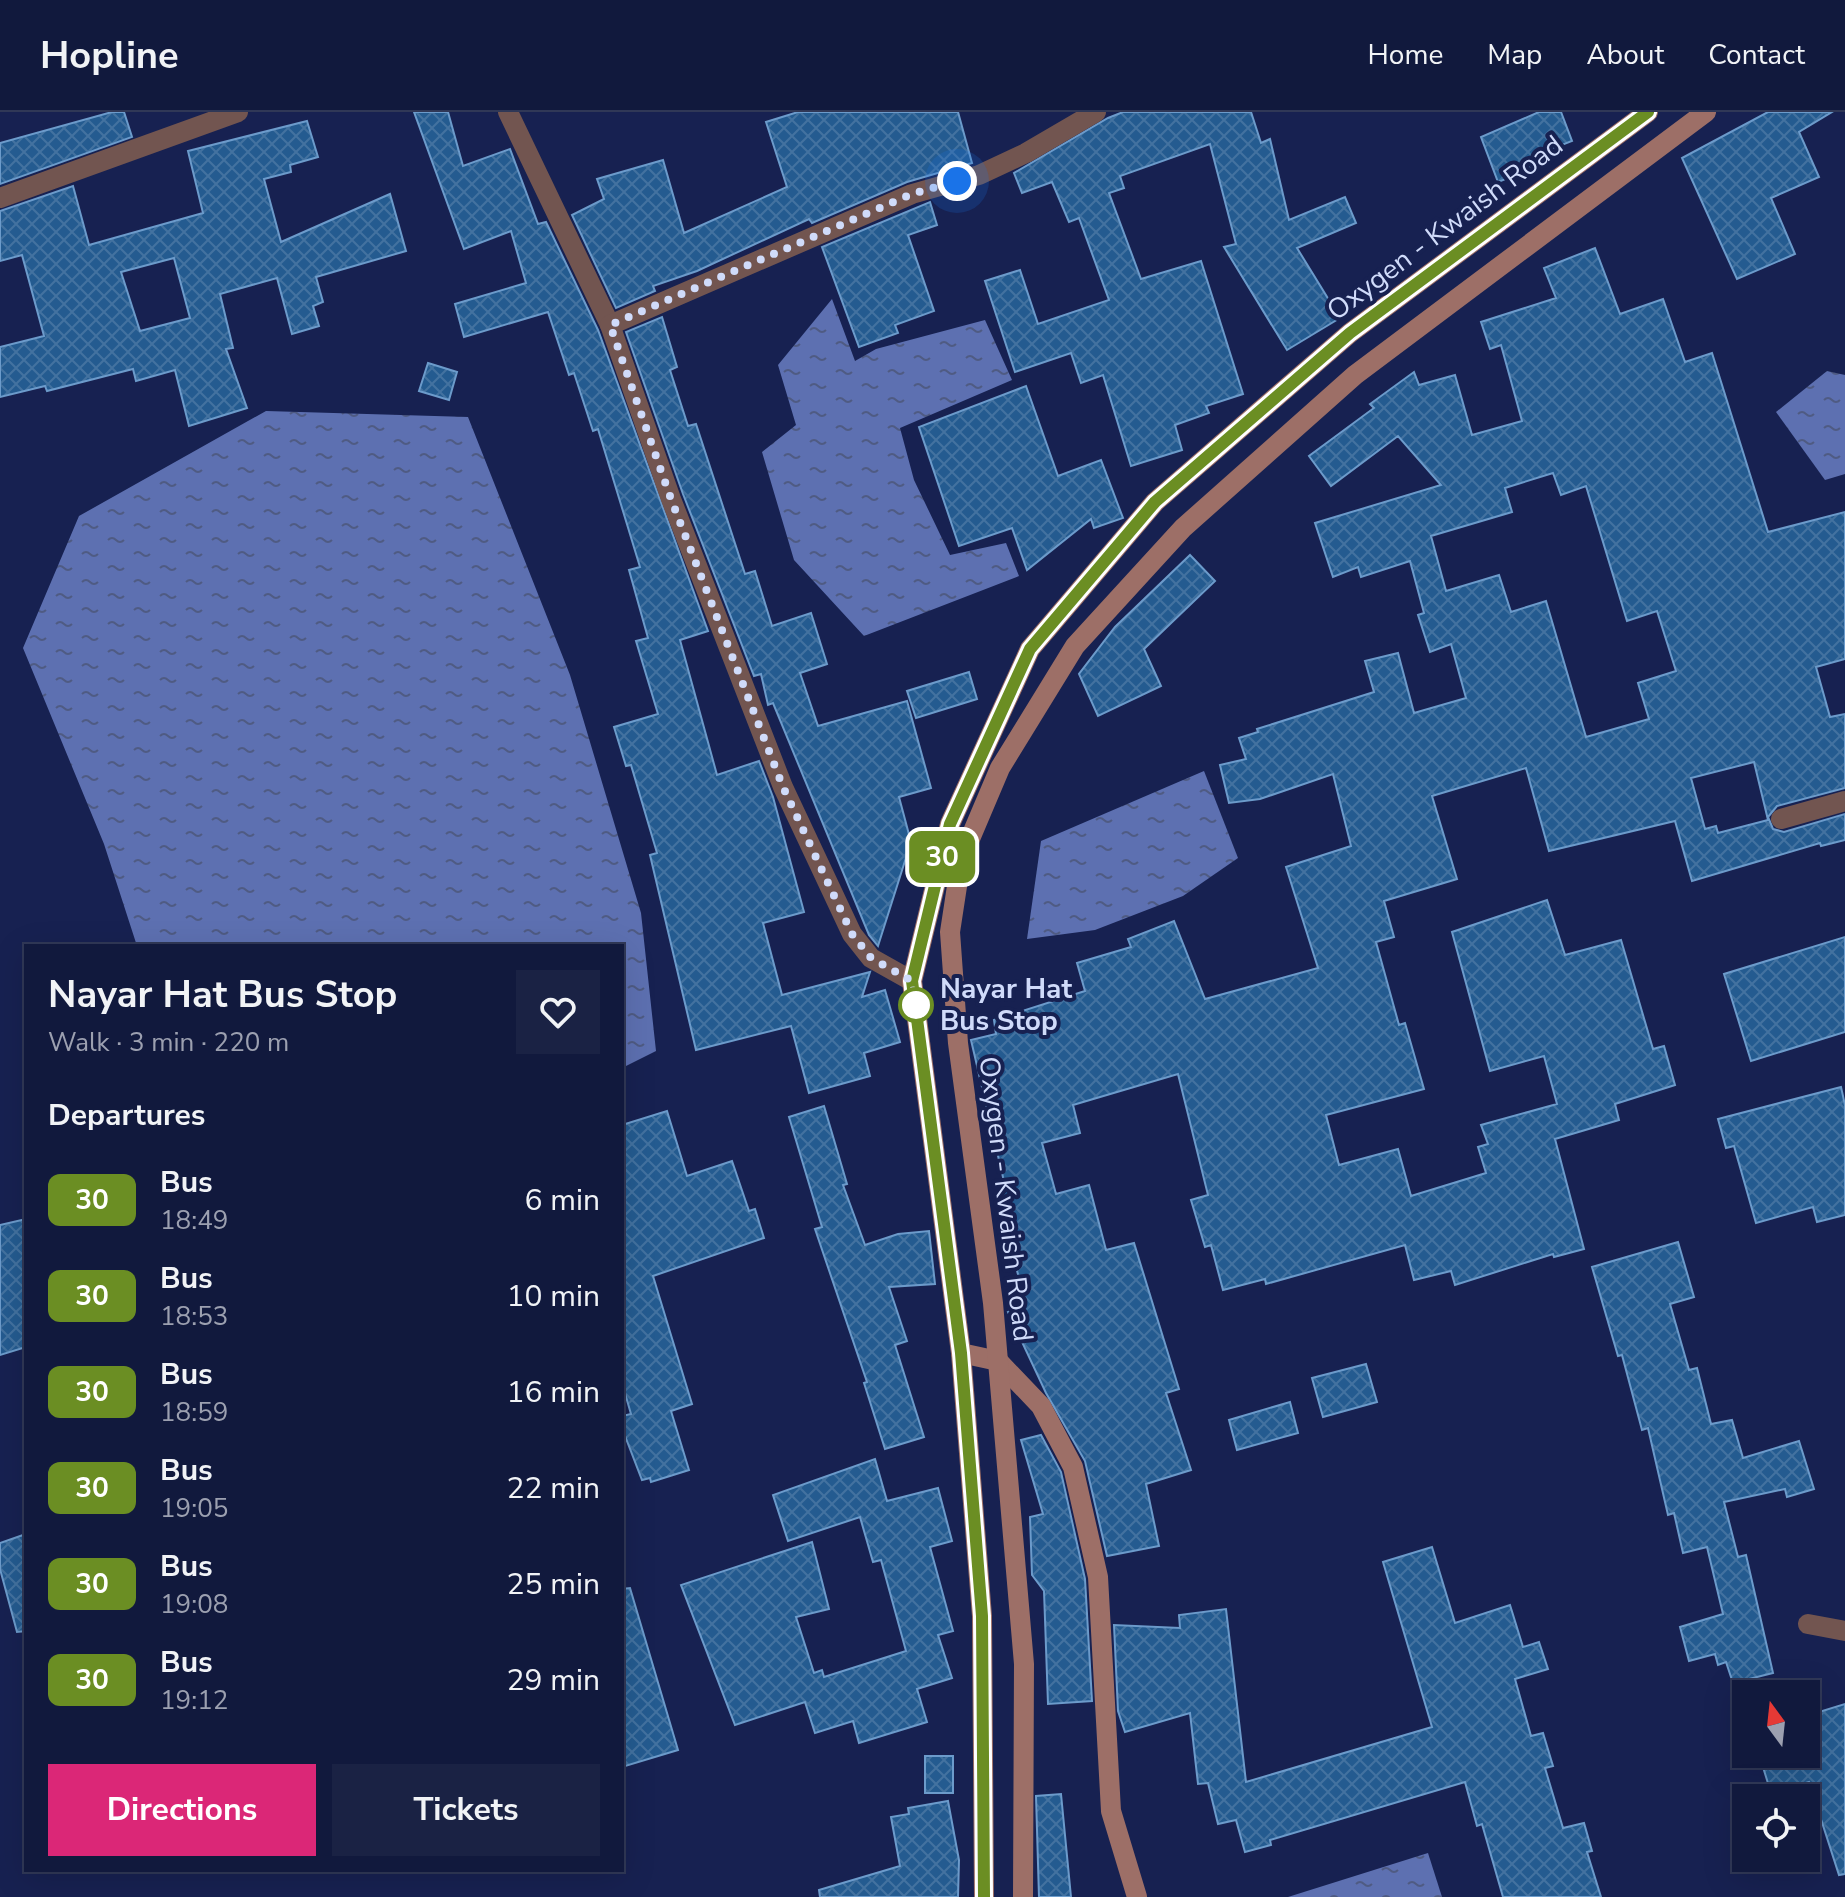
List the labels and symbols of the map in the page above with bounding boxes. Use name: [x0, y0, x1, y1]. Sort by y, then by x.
street label: Oxygen - Kwaish Road: [1319, 127, 1571, 329]
your location: [937, 161, 977, 201]
line badge: 30: [906, 831, 978, 883]
place label: Nayar Hat Bus Stop: [940, 970, 1072, 1040]
marker: Nayar Hat Bus Stop: [899, 988, 933, 1022]
street label: Oxygen - Kwaish Road: [970, 1054, 1042, 1344]
north arrow: [1732, 1680, 1820, 1768]

